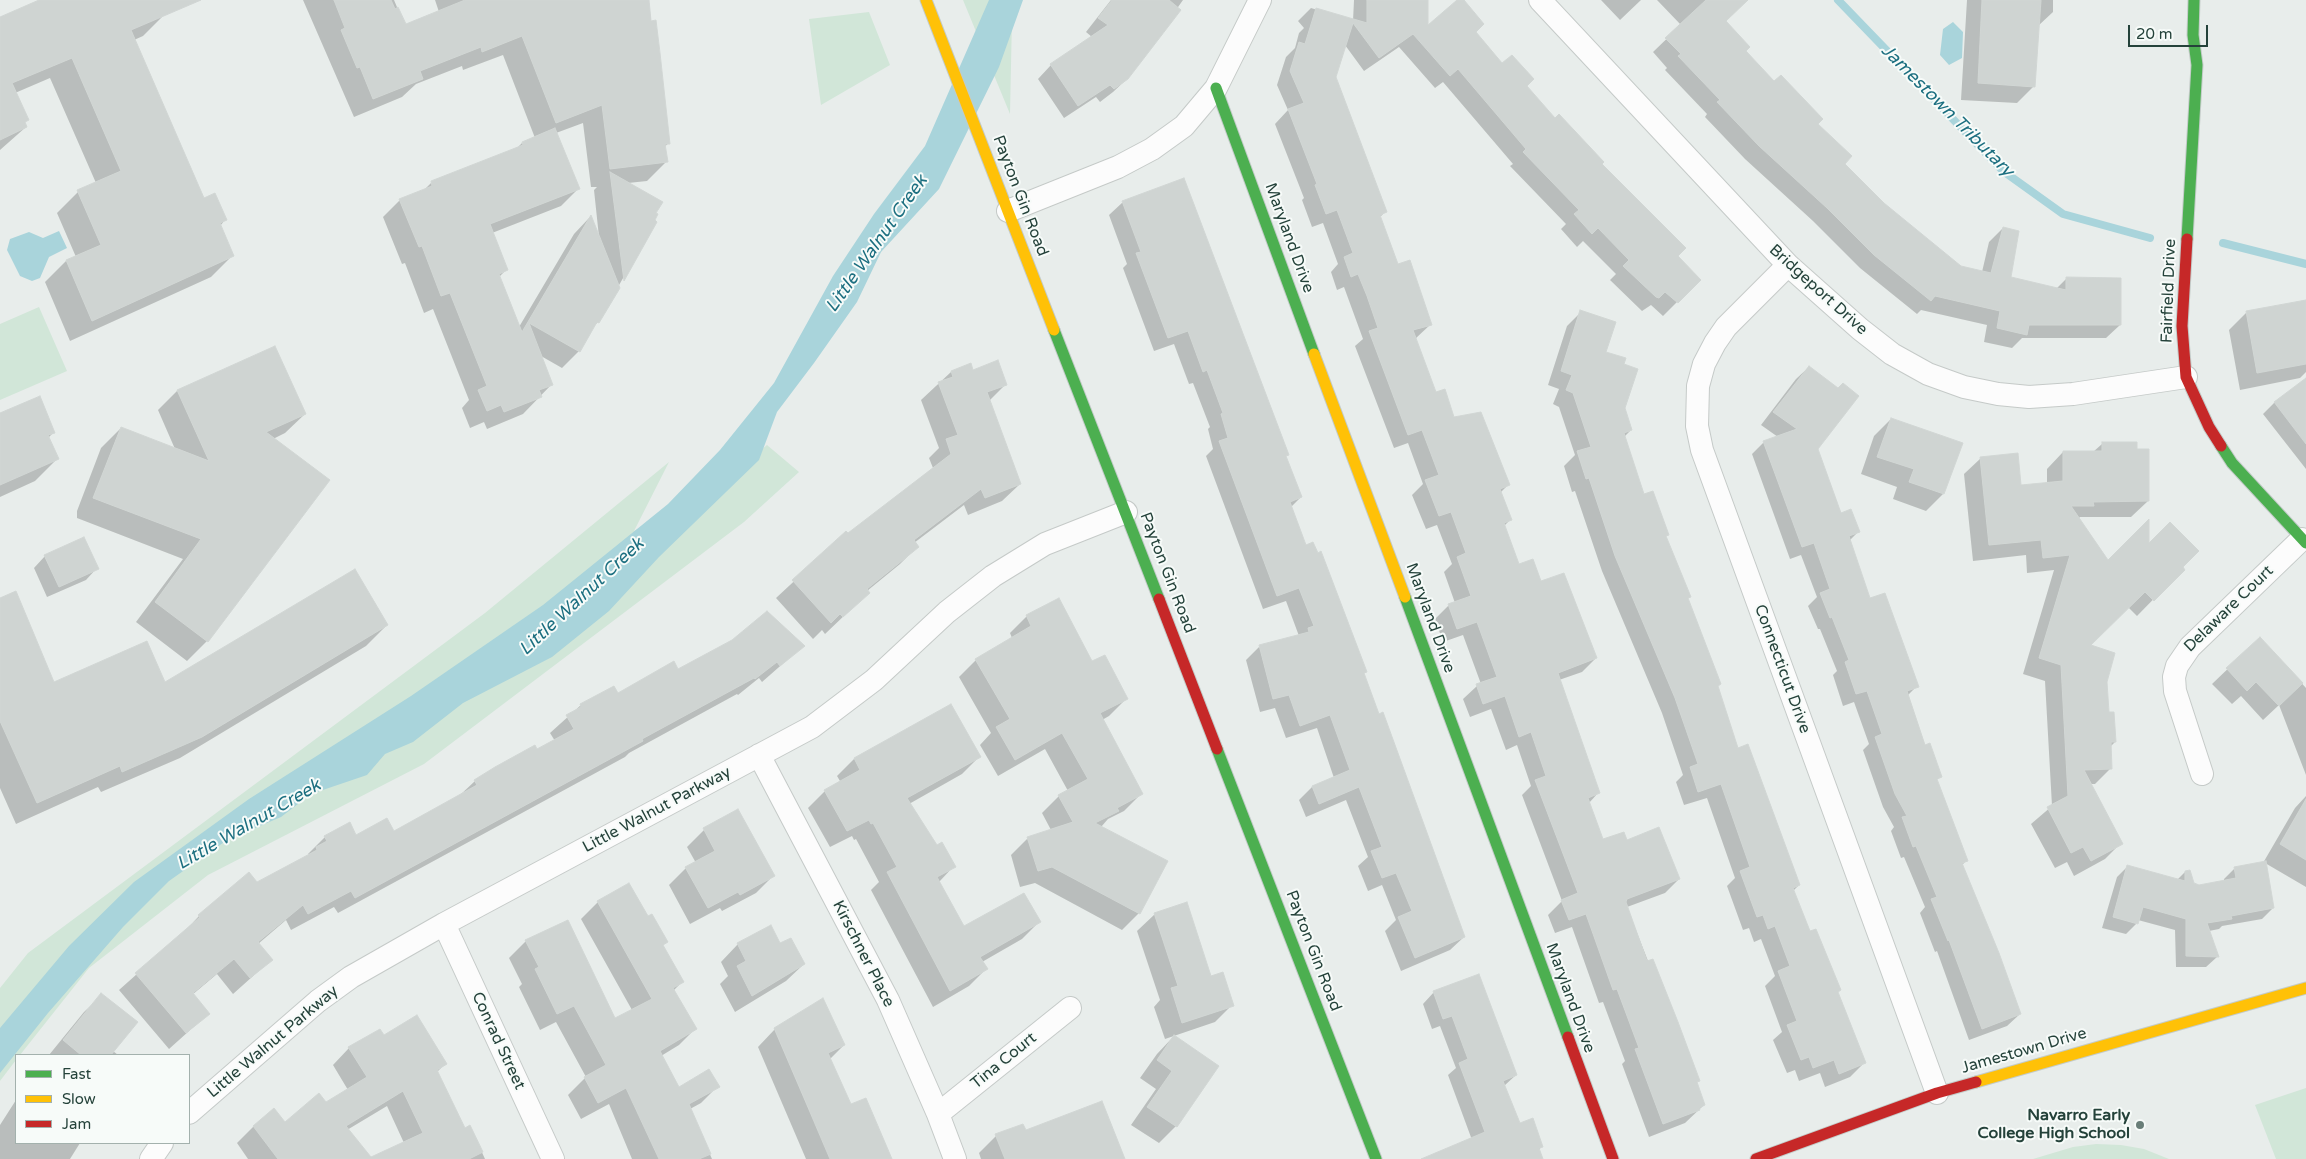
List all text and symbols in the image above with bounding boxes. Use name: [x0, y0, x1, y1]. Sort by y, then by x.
scale bar: [2131, 15, 2211, 47]
text: 20 m: [2136, 25, 2173, 43]
water label: Jamestown Tributary: [1876, 40, 2018, 182]
street label: Payton Gin Road: [988, 133, 1052, 259]
water label: Little Walnut Creek: [822, 171, 932, 317]
street label: Maryland Drive: [1260, 180, 1318, 296]
street label: Fairfield Drive: [2158, 238, 2180, 344]
street label: Bridgeport Drive: [1765, 241, 1871, 339]
street label: Payton Gin Road: [1135, 510, 1199, 636]
water label: Little Walnut Creek: [515, 534, 649, 660]
street label: Maryland Drive: [1401, 560, 1459, 676]
street label: Delaware Court: [2180, 562, 2278, 656]
street label: Connecticut Drive: [1750, 602, 1814, 736]
street label: Little Walnut Parkway: [580, 763, 734, 857]
water label: Little Walnut Creek: [173, 775, 325, 875]
street label: Payton Gin Road: [1281, 888, 1345, 1014]
street label: Kirschner Place: [828, 898, 898, 1010]
street label: Maryland Drive: [1541, 940, 1599, 1056]
street label: Little Walnut Parkway: [204, 982, 342, 1102]
street label: Conrad Street: [467, 989, 529, 1093]
street label: Jamestown Drive: [1959, 1024, 2089, 1078]
street label: Tina Court: [967, 1029, 1041, 1093]
legend: [15, 1054, 190, 1144]
text: Fast: [62, 1065, 91, 1083]
text: Slow: [62, 1090, 96, 1108]
place label: Navarro Early College High School: [1978, 1106, 2130, 1144]
text: Jam: [62, 1115, 91, 1133]
marker: Navarro Early College High School: [2134, 1119, 2146, 1131]

